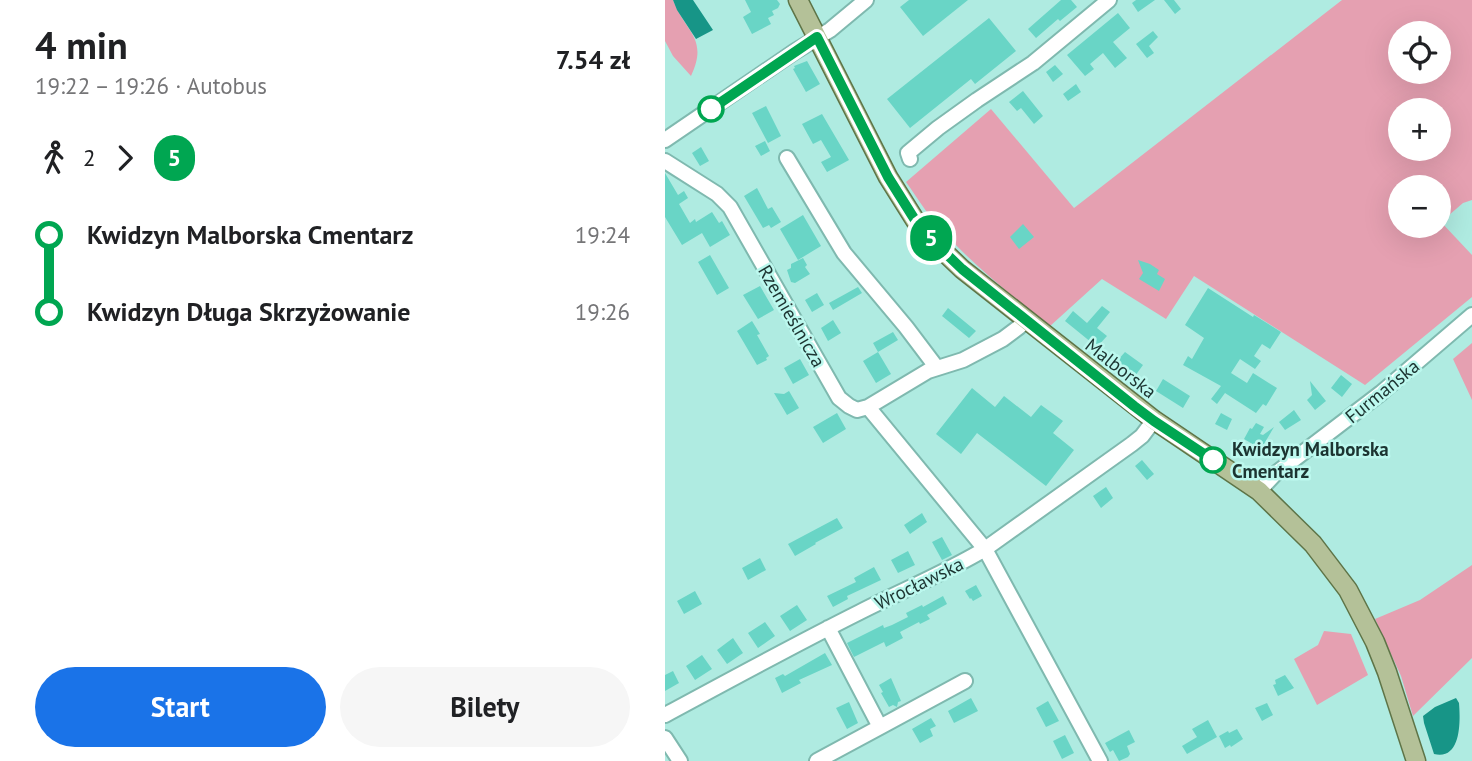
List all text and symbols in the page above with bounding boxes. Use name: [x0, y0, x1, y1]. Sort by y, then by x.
text: 4 min: [35, 20, 128, 69]
map controls: [1388, 21, 1451, 238]
button: locate: [1388, 21, 1451, 84]
text: 7.54 zł: [556, 43, 630, 76]
text: 19:22 – 19:26 · Autobus: [35, 71, 267, 100]
unlabelled marker: [698, 96, 724, 122]
button: +: [1388, 98, 1451, 161]
icon: walk: [35, 139, 73, 177]
icon: forward: [106, 139, 144, 177]
text: 5: [168, 142, 181, 173]
text: 2: [83, 143, 96, 172]
button: −: [1388, 175, 1451, 238]
line badge: 5: [908, 215, 954, 261]
text: Kwidzyn Malborska Cmentarz: [87, 218, 413, 251]
text: 19:24: [575, 220, 630, 249]
text: 5: [924, 222, 938, 253]
street label: Rzemieślnicza: [753, 261, 831, 371]
text: Kwidzyn Długa Skrzyżowanie: [87, 295, 411, 328]
text: 19:26: [575, 297, 630, 326]
street label: Malborska: [1081, 333, 1161, 403]
street label: Furmańska: [1340, 354, 1424, 428]
place label: Kwidzyn Malborska Cmentarz: [1232, 437, 1389, 483]
marker: Kwidzyn Malborska Cmentarz: [1200, 447, 1226, 473]
street label: Wrocławska: [871, 551, 967, 615]
button: Start: [35, 667, 326, 747]
button: Bilety: [340, 667, 630, 747]

